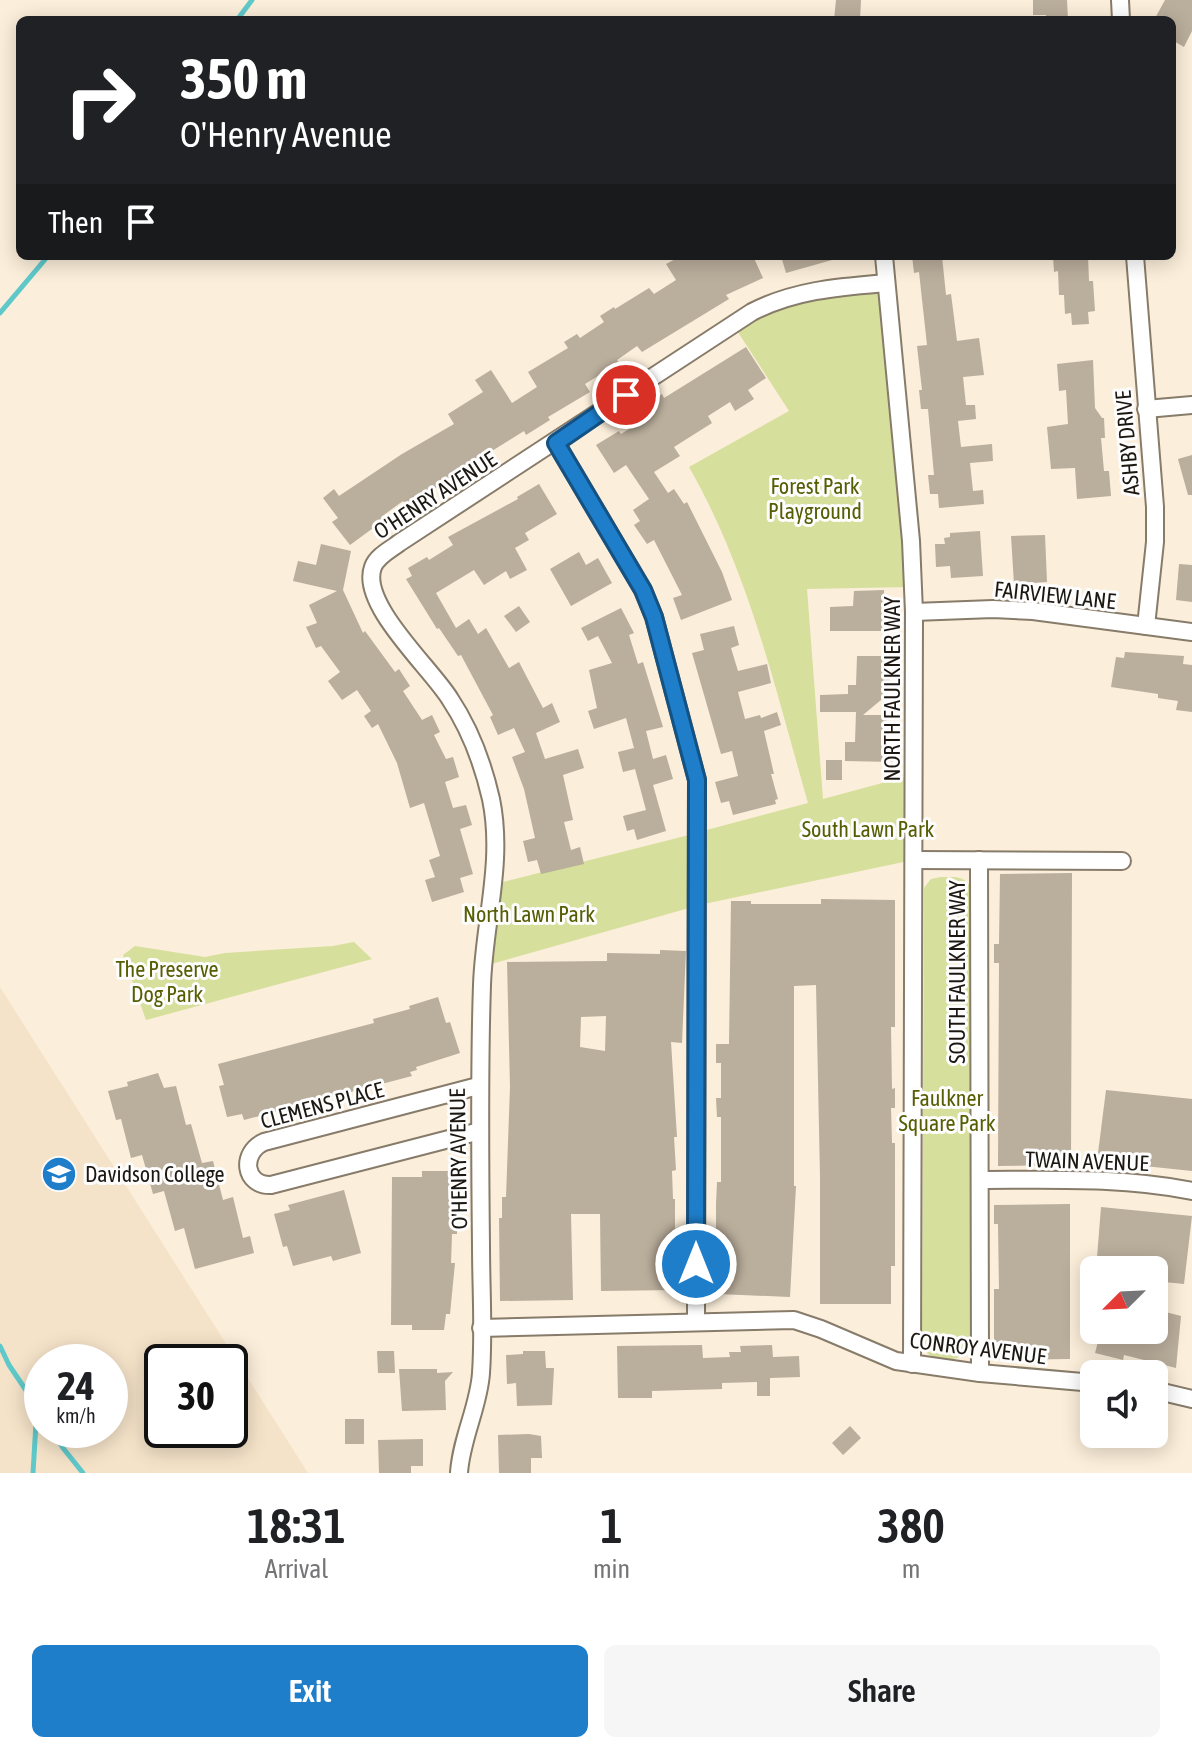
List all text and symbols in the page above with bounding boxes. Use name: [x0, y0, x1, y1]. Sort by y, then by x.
text: 350 m: [180, 47, 307, 111]
icon: right: [48, 48, 152, 152]
text: O'Henry Avenue: [180, 113, 392, 155]
icon: arrive: [119, 200, 163, 244]
text: Then: [48, 205, 103, 239]
pin: [592, 361, 660, 429]
icon: arrive: [604, 373, 648, 417]
street label: ASHBY DRIVE: [1109, 389, 1145, 496]
street label: O'HENRY AVENUE: [369, 445, 502, 544]
park label: Forest Park Playground: [768, 473, 862, 524]
street label: FAIRVIEW LANE: [993, 576, 1118, 614]
street label: NORTH FAULKNER WAY: [879, 596, 905, 782]
park label: South Lawn Park: [802, 816, 935, 842]
street label: SOUTH FAULKNER WAY: [944, 880, 970, 1064]
park label: North Lawn Park: [463, 901, 595, 927]
park label: The Preserve Dog Park: [115, 956, 219, 1007]
street label: CLEMENS PLACE: [258, 1076, 387, 1134]
park label: Faulkner Square Park: [899, 1085, 996, 1136]
street label: O'HENRY AVENUE: [444, 1088, 472, 1230]
street label: TWAIN AVENUE: [1025, 1146, 1150, 1176]
school or university icon: Davidson College: [40, 1155, 78, 1193]
place label: Davidson College: [85, 1161, 225, 1187]
position arrow: [654, 1222, 738, 1306]
north arrow: [1080, 1256, 1168, 1344]
map controls: [1080, 1256, 1168, 1448]
street label: CONROY AVENUE: [908, 1327, 1048, 1369]
speed limit sign: 30: [144, 1344, 248, 1448]
button: sound: [1080, 1360, 1168, 1448]
text: 24: [57, 1363, 95, 1408]
text: km/h: [56, 1404, 96, 1427]
text: 18:31: [247, 1498, 346, 1553]
text: 1: [600, 1498, 623, 1553]
text: 380: [877, 1498, 945, 1553]
text: Arrival: [265, 1554, 328, 1584]
text: min: [593, 1554, 630, 1584]
text: m: [902, 1554, 920, 1584]
button: Exit: [32, 1645, 588, 1737]
button: Share: [604, 1645, 1160, 1737]

